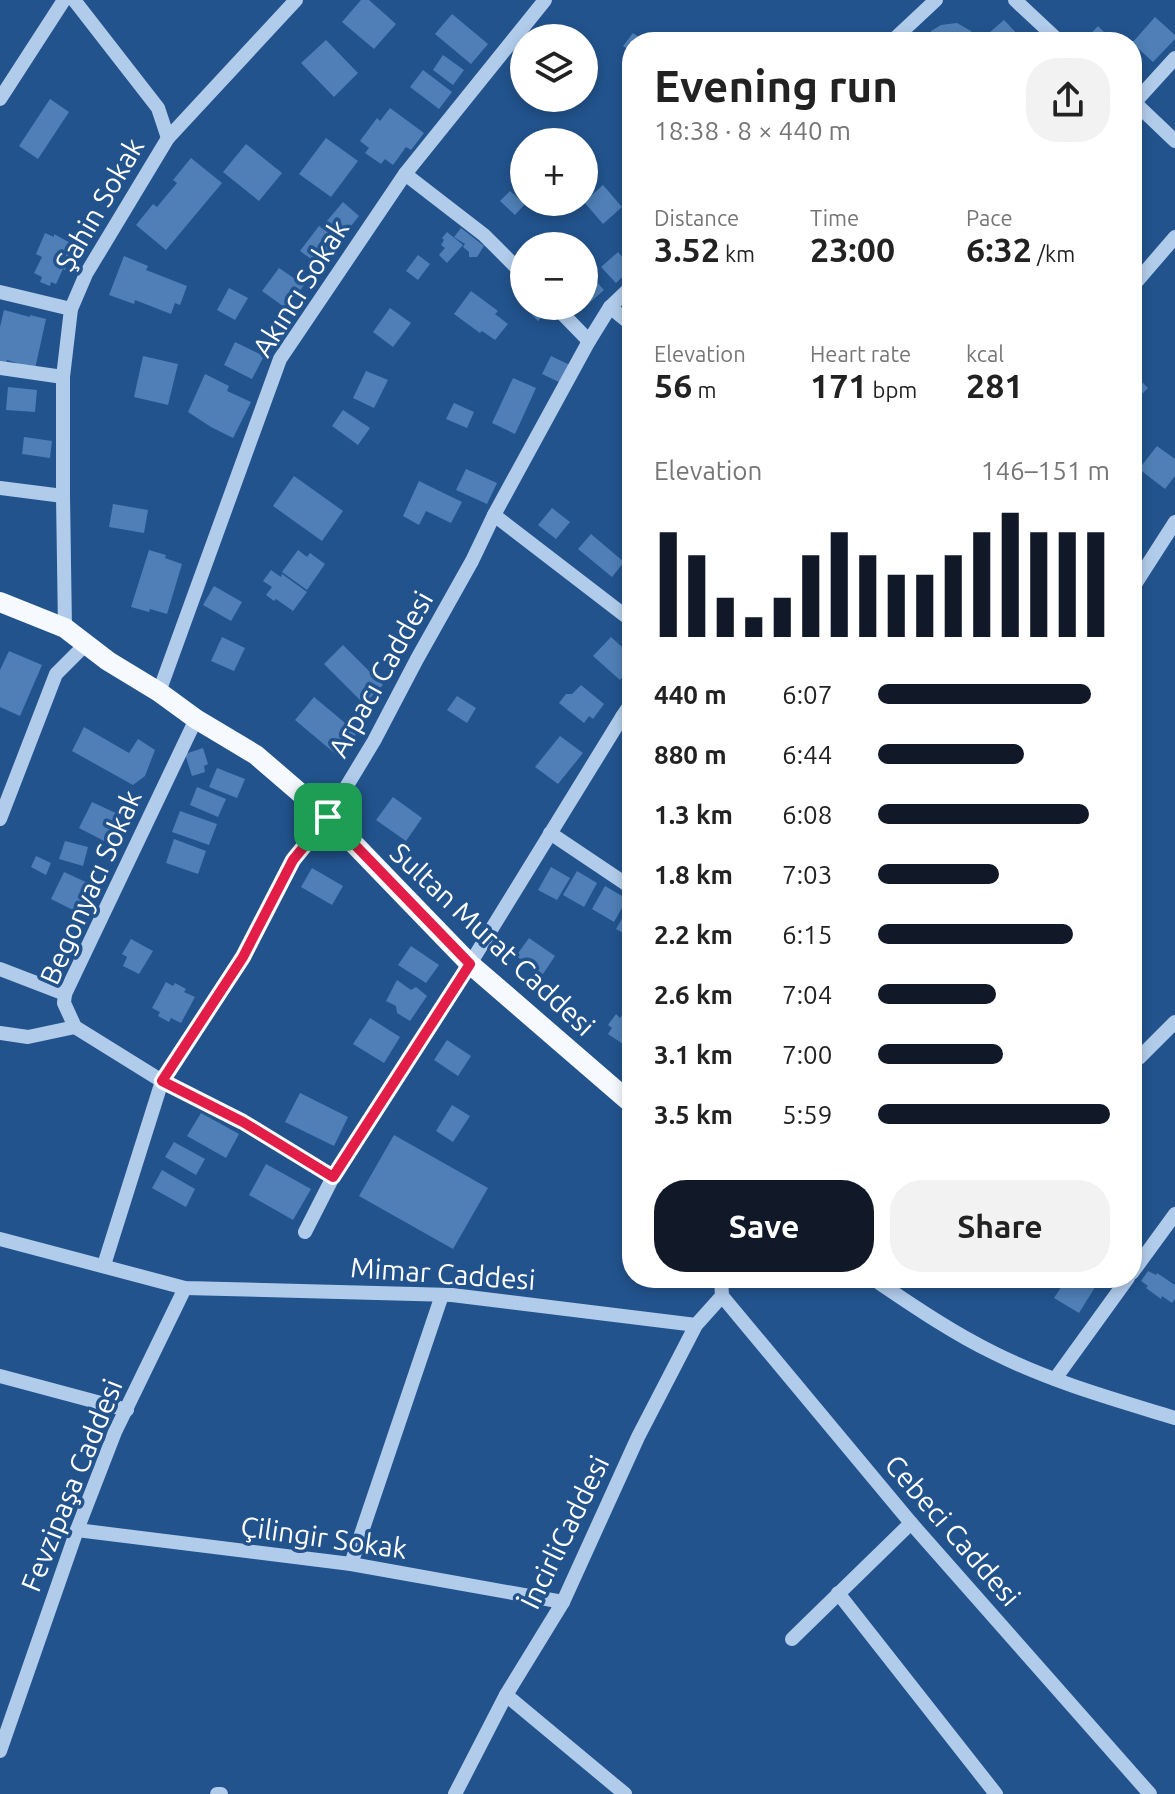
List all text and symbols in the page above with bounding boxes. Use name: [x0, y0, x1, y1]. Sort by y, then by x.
map controls: [510, 24, 598, 320]
button: layers: [510, 24, 598, 112]
button: share: [1026, 58, 1110, 142]
text: Evening run: [654, 61, 898, 110]
text: 18:38 · 8 × 440 m: [654, 116, 851, 145]
button: +: [510, 128, 598, 216]
street label: Şahin Sokak: [49, 132, 149, 276]
text: Distance: [654, 205, 739, 230]
text: Time: [810, 205, 859, 230]
text: Pace: [966, 205, 1013, 230]
street label: Akıncı Sokak: [246, 214, 354, 362]
text: 3.52: [654, 230, 720, 268]
text: 23:00: [810, 230, 895, 268]
text: 6:32: [966, 230, 1032, 268]
button: −: [510, 232, 598, 320]
text: km: [720, 241, 755, 266]
text: /km: [1032, 241, 1075, 266]
text: Elevation: [654, 341, 746, 366]
text: Heart rate: [810, 341, 911, 366]
text: kcal: [966, 341, 1004, 366]
text: 56: [654, 366, 692, 404]
text: 171: [810, 366, 868, 404]
text: 281: [966, 366, 1024, 404]
text: m: [692, 377, 716, 402]
text: bpm: [868, 377, 917, 402]
text: Elevation: [654, 456, 762, 485]
text: 146–151 m: [981, 456, 1110, 485]
street label: Arpacı Caddesi: [322, 586, 438, 762]
text: 440 m: [654, 680, 727, 709]
text: 6:07: [782, 680, 832, 709]
text: 880 m: [654, 740, 727, 769]
text: 6:44: [782, 740, 832, 769]
pin: [294, 783, 362, 851]
street label: Begonyacı Sokak: [33, 785, 147, 989]
icon: arrive: [306, 795, 350, 839]
text: 1.3 km: [654, 800, 733, 829]
text: 6:08: [782, 800, 832, 829]
street label: Sultan Murat Caddesi: [385, 837, 601, 1041]
text: 1.8 km: [654, 860, 733, 889]
text: 7:03: [782, 860, 832, 889]
text: 2.2 km: [654, 920, 733, 949]
text: 6:15: [782, 920, 832, 949]
text: 2.6 km: [654, 980, 733, 1009]
text: 7:04: [782, 980, 832, 1009]
text: 3.1 km: [654, 1040, 733, 1069]
text: 7:00: [782, 1040, 832, 1069]
text: 3.5 km: [654, 1100, 733, 1129]
text: 5:59: [782, 1100, 832, 1129]
button: Save: [654, 1180, 874, 1272]
button: Share: [890, 1180, 1110, 1272]
street label: Mimar Caddesi: [349, 1251, 537, 1295]
street label: Fevzipaşa Caddesi: [14, 1374, 128, 1596]
street label: Cebeci Caddesi: [879, 1448, 1027, 1612]
street label: İncirliCaddesi: [514, 1450, 614, 1614]
street label: Çilingir Sokak: [239, 1510, 409, 1564]

